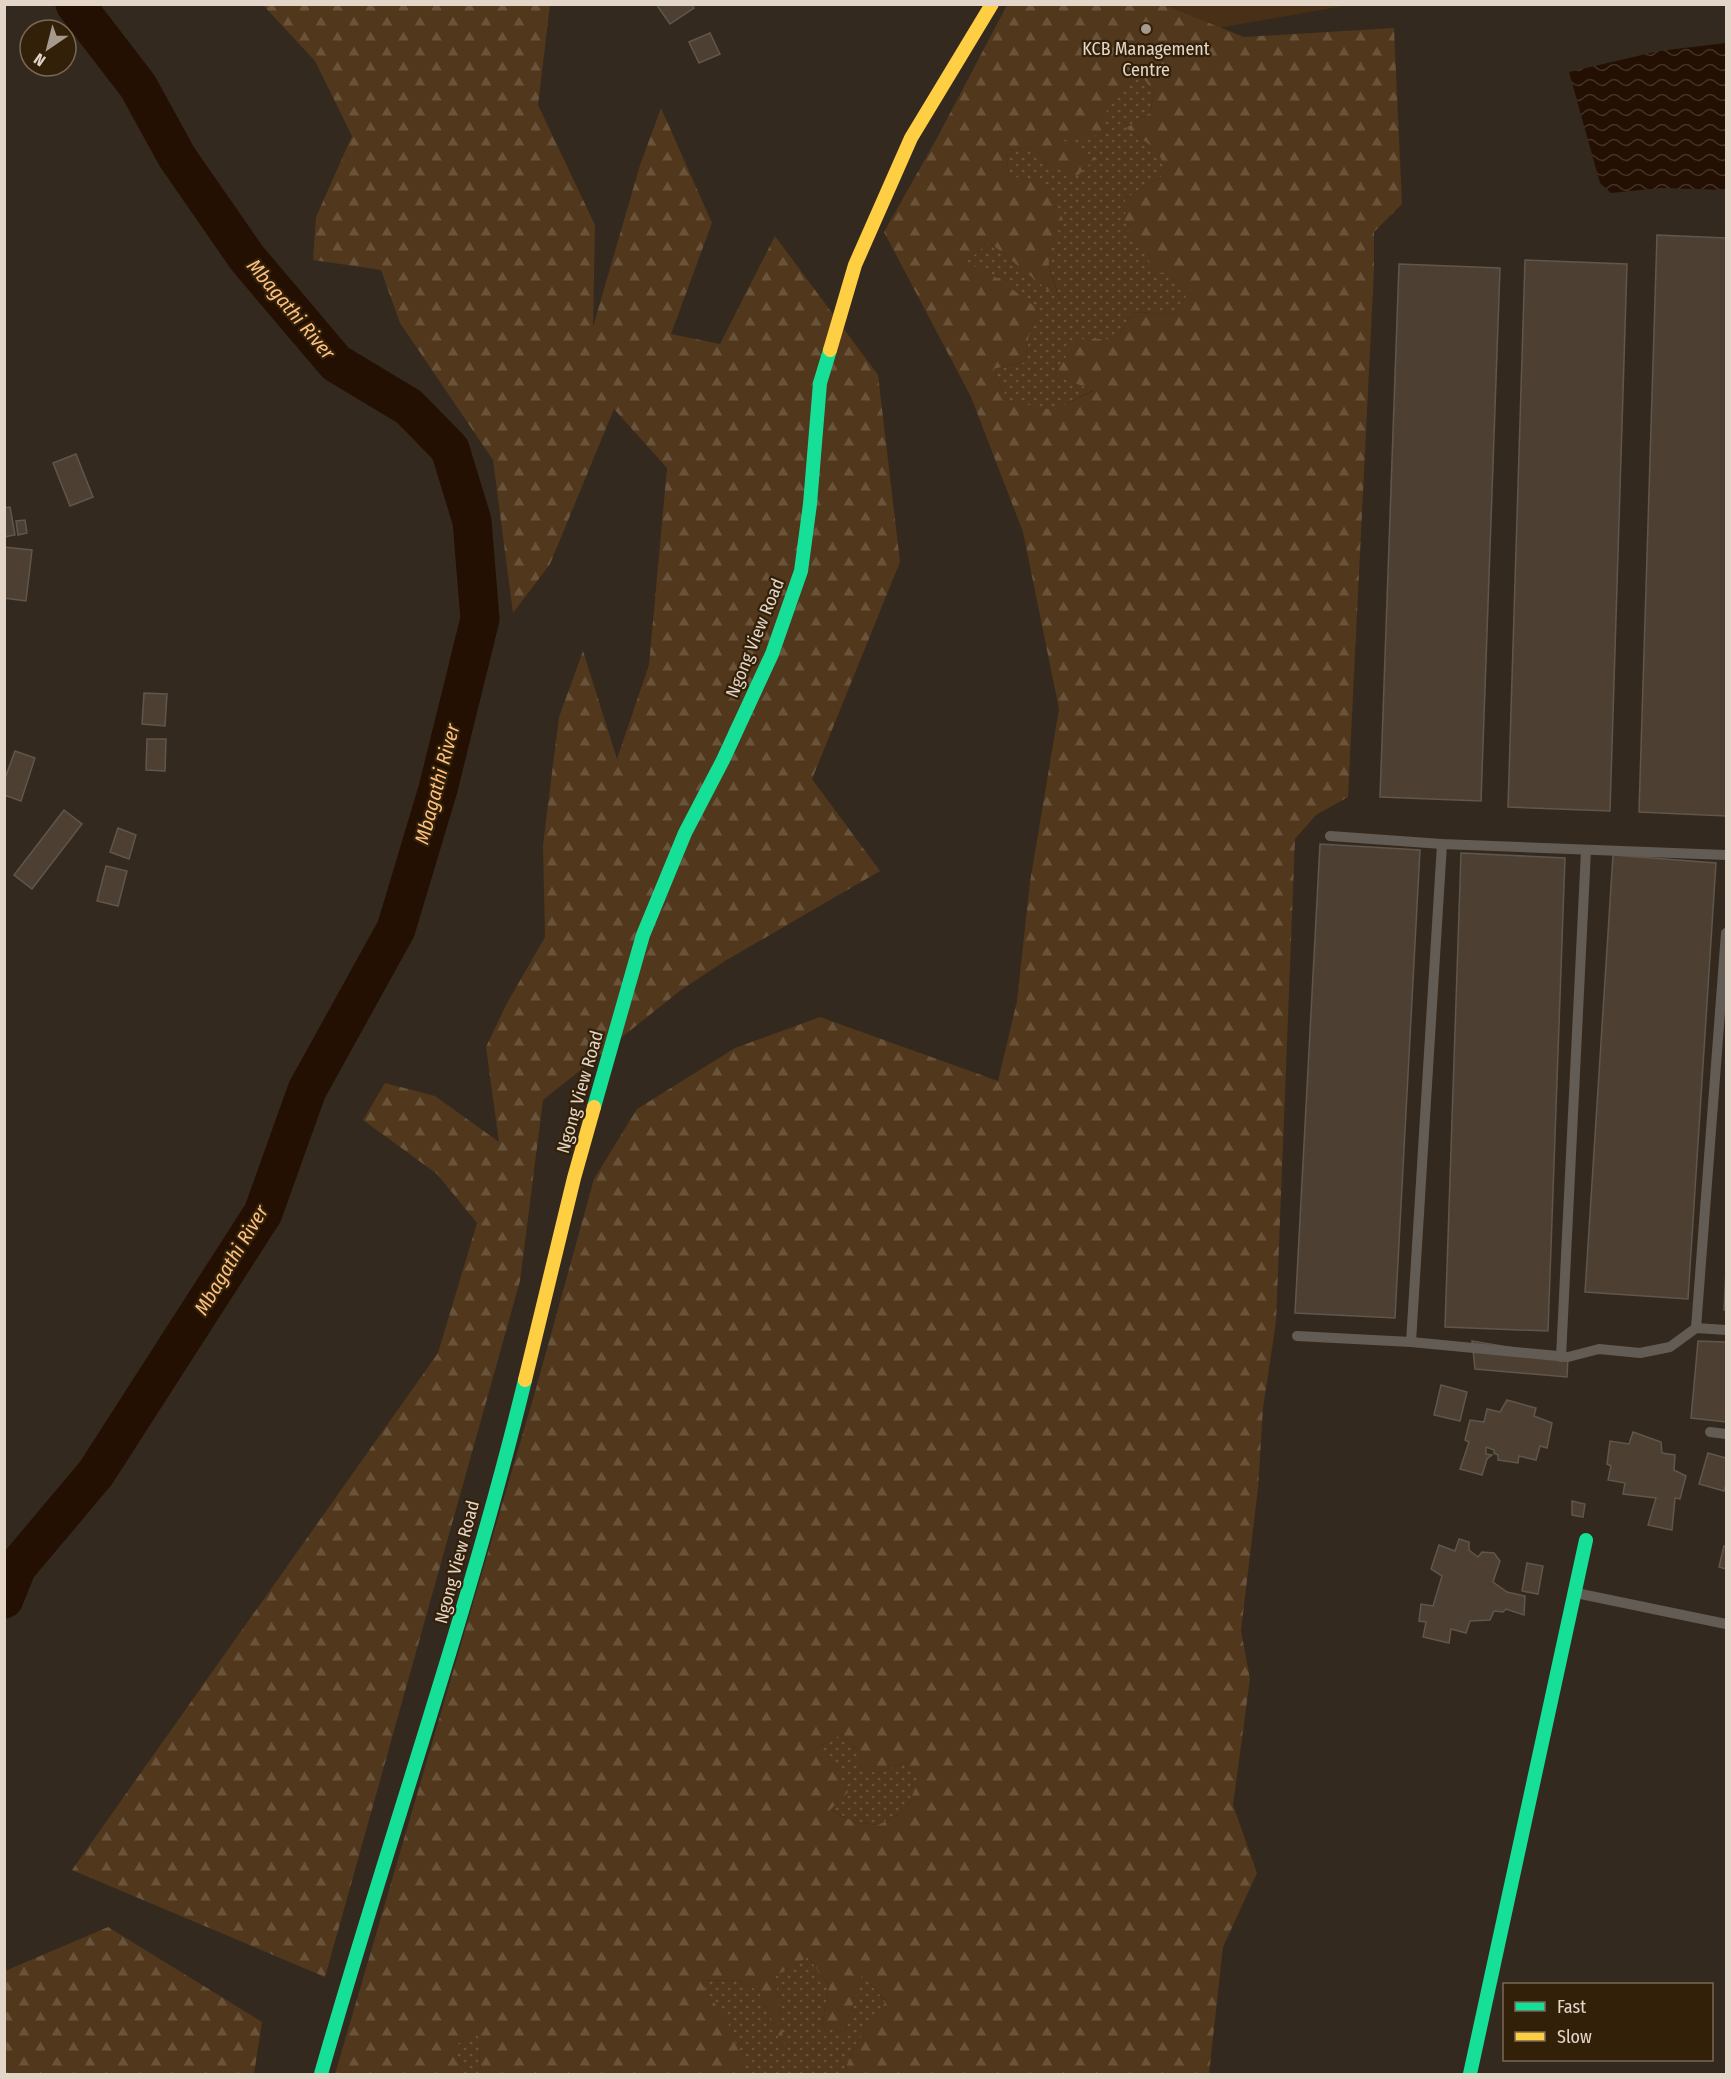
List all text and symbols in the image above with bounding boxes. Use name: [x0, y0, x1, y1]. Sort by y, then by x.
north arrow: [18, 18, 78, 78]
marker: KCB Management Centre: [1139, 22, 1153, 36]
place label: KCB Management Centre: [1082, 38, 1210, 81]
text: N: [30, 49, 49, 70]
water label: Mbagathi River: [242, 254, 341, 365]
street label: Ngong View Road: [721, 575, 789, 701]
water label: Mbagathi River: [409, 720, 465, 847]
street label: Ngong View Road: [552, 1028, 608, 1156]
water label: Mbagathi River: [189, 1200, 274, 1319]
street label: Ngong View Road: [430, 1498, 484, 1626]
legend: [1503, 1983, 1713, 2061]
text: Fast: [1557, 1996, 1586, 2018]
text: Slow: [1557, 2026, 1592, 2048]

